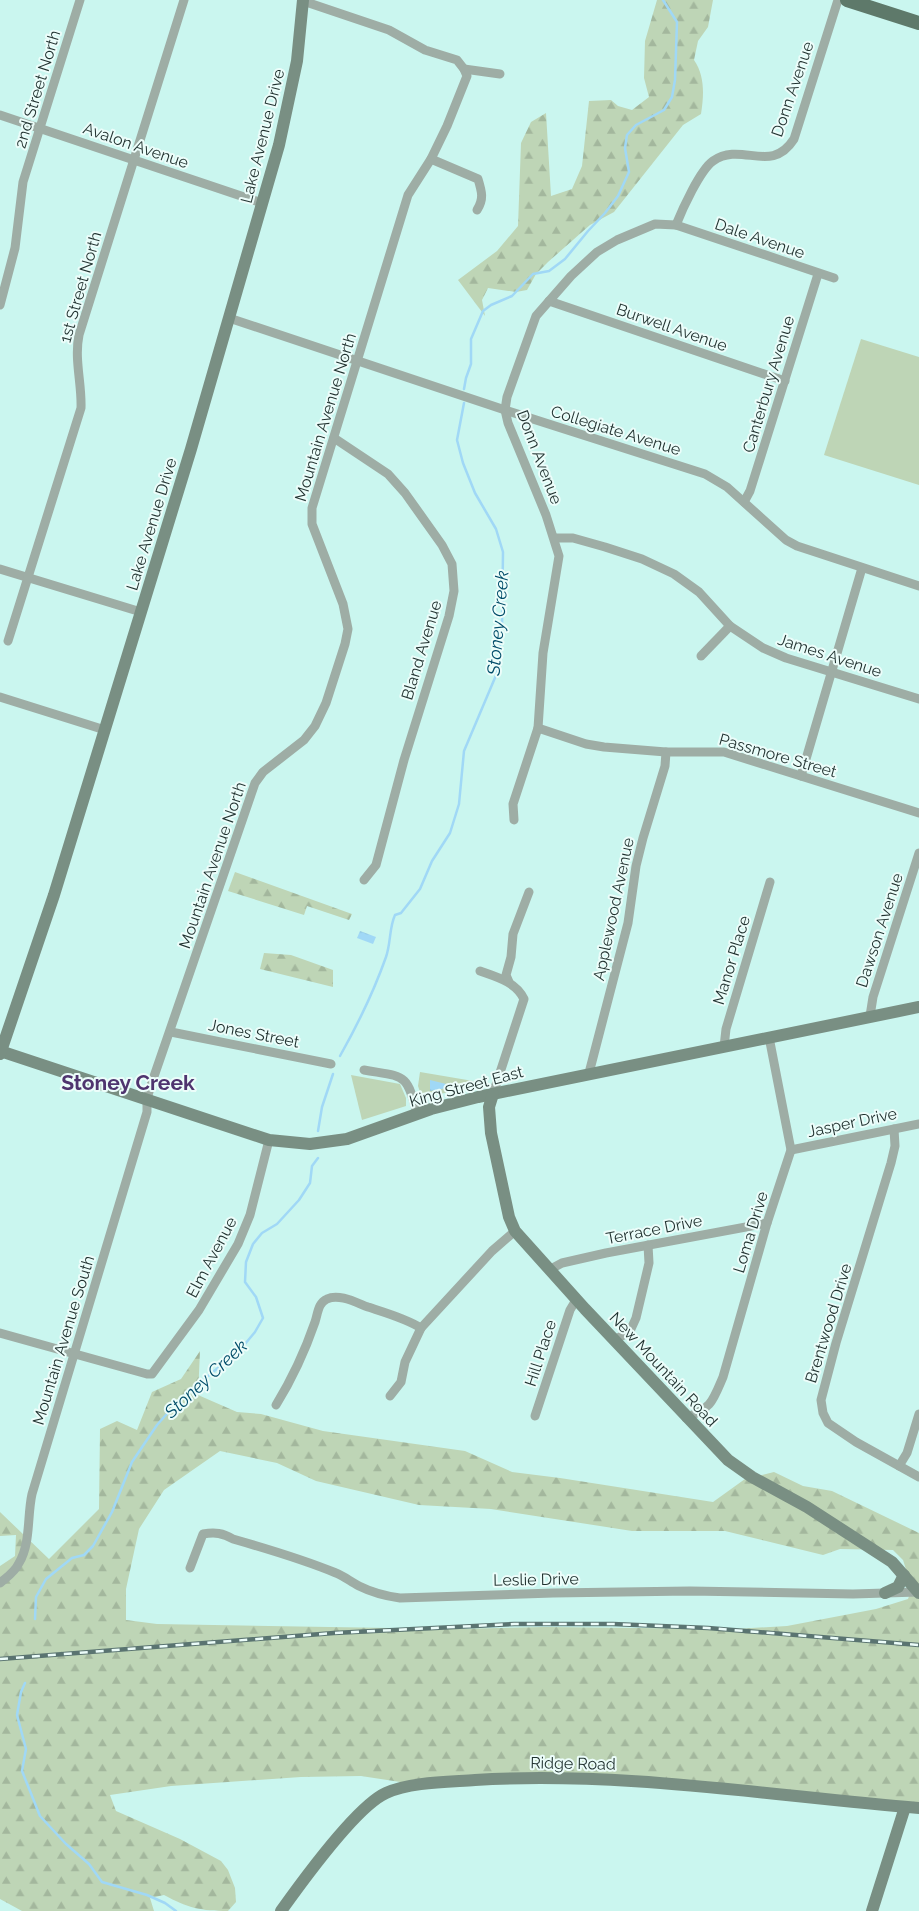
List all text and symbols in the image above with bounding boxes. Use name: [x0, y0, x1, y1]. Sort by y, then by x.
street label: 2nd Street North: [11, 28, 64, 150]
street label: Donn Avenue: [767, 39, 818, 139]
street label: Lake Avenue Drive: [237, 67, 288, 205]
street label: Avalon Avenue: [81, 119, 191, 172]
street label: Dale Avenue: [713, 214, 807, 263]
street label: 1st Street North: [56, 229, 105, 345]
street label: Burwell Avenue: [614, 300, 730, 355]
street label: Canterbury Avenue: [739, 313, 798, 455]
street label: Mountain Avenue North: [291, 331, 360, 504]
street label: Collegiate Avenue: [549, 402, 683, 459]
street label: Donn Avenue: [513, 407, 566, 507]
street label: Lake Avenue Drive: [122, 456, 181, 593]
water label: Stoney Creek: [482, 569, 513, 677]
street label: Bland Avenue: [397, 598, 446, 702]
street label: James Avenue: [776, 630, 884, 681]
street label: Passmore Street: [717, 730, 839, 782]
street label: Mountain Avenue North: [175, 779, 250, 951]
street label: Applewood Avenue: [589, 836, 638, 982]
street label: Dawson Avenue: [852, 871, 907, 990]
street label: Manor Place: [709, 913, 754, 1007]
street label: Jones Street: [207, 1015, 301, 1052]
street label: King Street East: [407, 1062, 526, 1111]
district label: Stoney Creek: [61, 1070, 195, 1095]
street label: Jasper Drive: [806, 1104, 898, 1141]
street label: Loma Drive: [729, 1189, 772, 1275]
street label: Terrace Drive: [604, 1211, 704, 1248]
street label: Elm Avenue: [182, 1214, 241, 1301]
street label: Mountain Avenue South: [29, 1253, 98, 1427]
street label: Brentwood Drive: [801, 1261, 856, 1385]
street label: New Mountain Road: [606, 1308, 722, 1431]
street label: Hill Place: [521, 1318, 560, 1389]
water label: Stoney Creek: [159, 1335, 252, 1423]
street label: Leslie Drive: [493, 1569, 579, 1590]
street label: Ridge Road: [530, 1753, 616, 1774]

